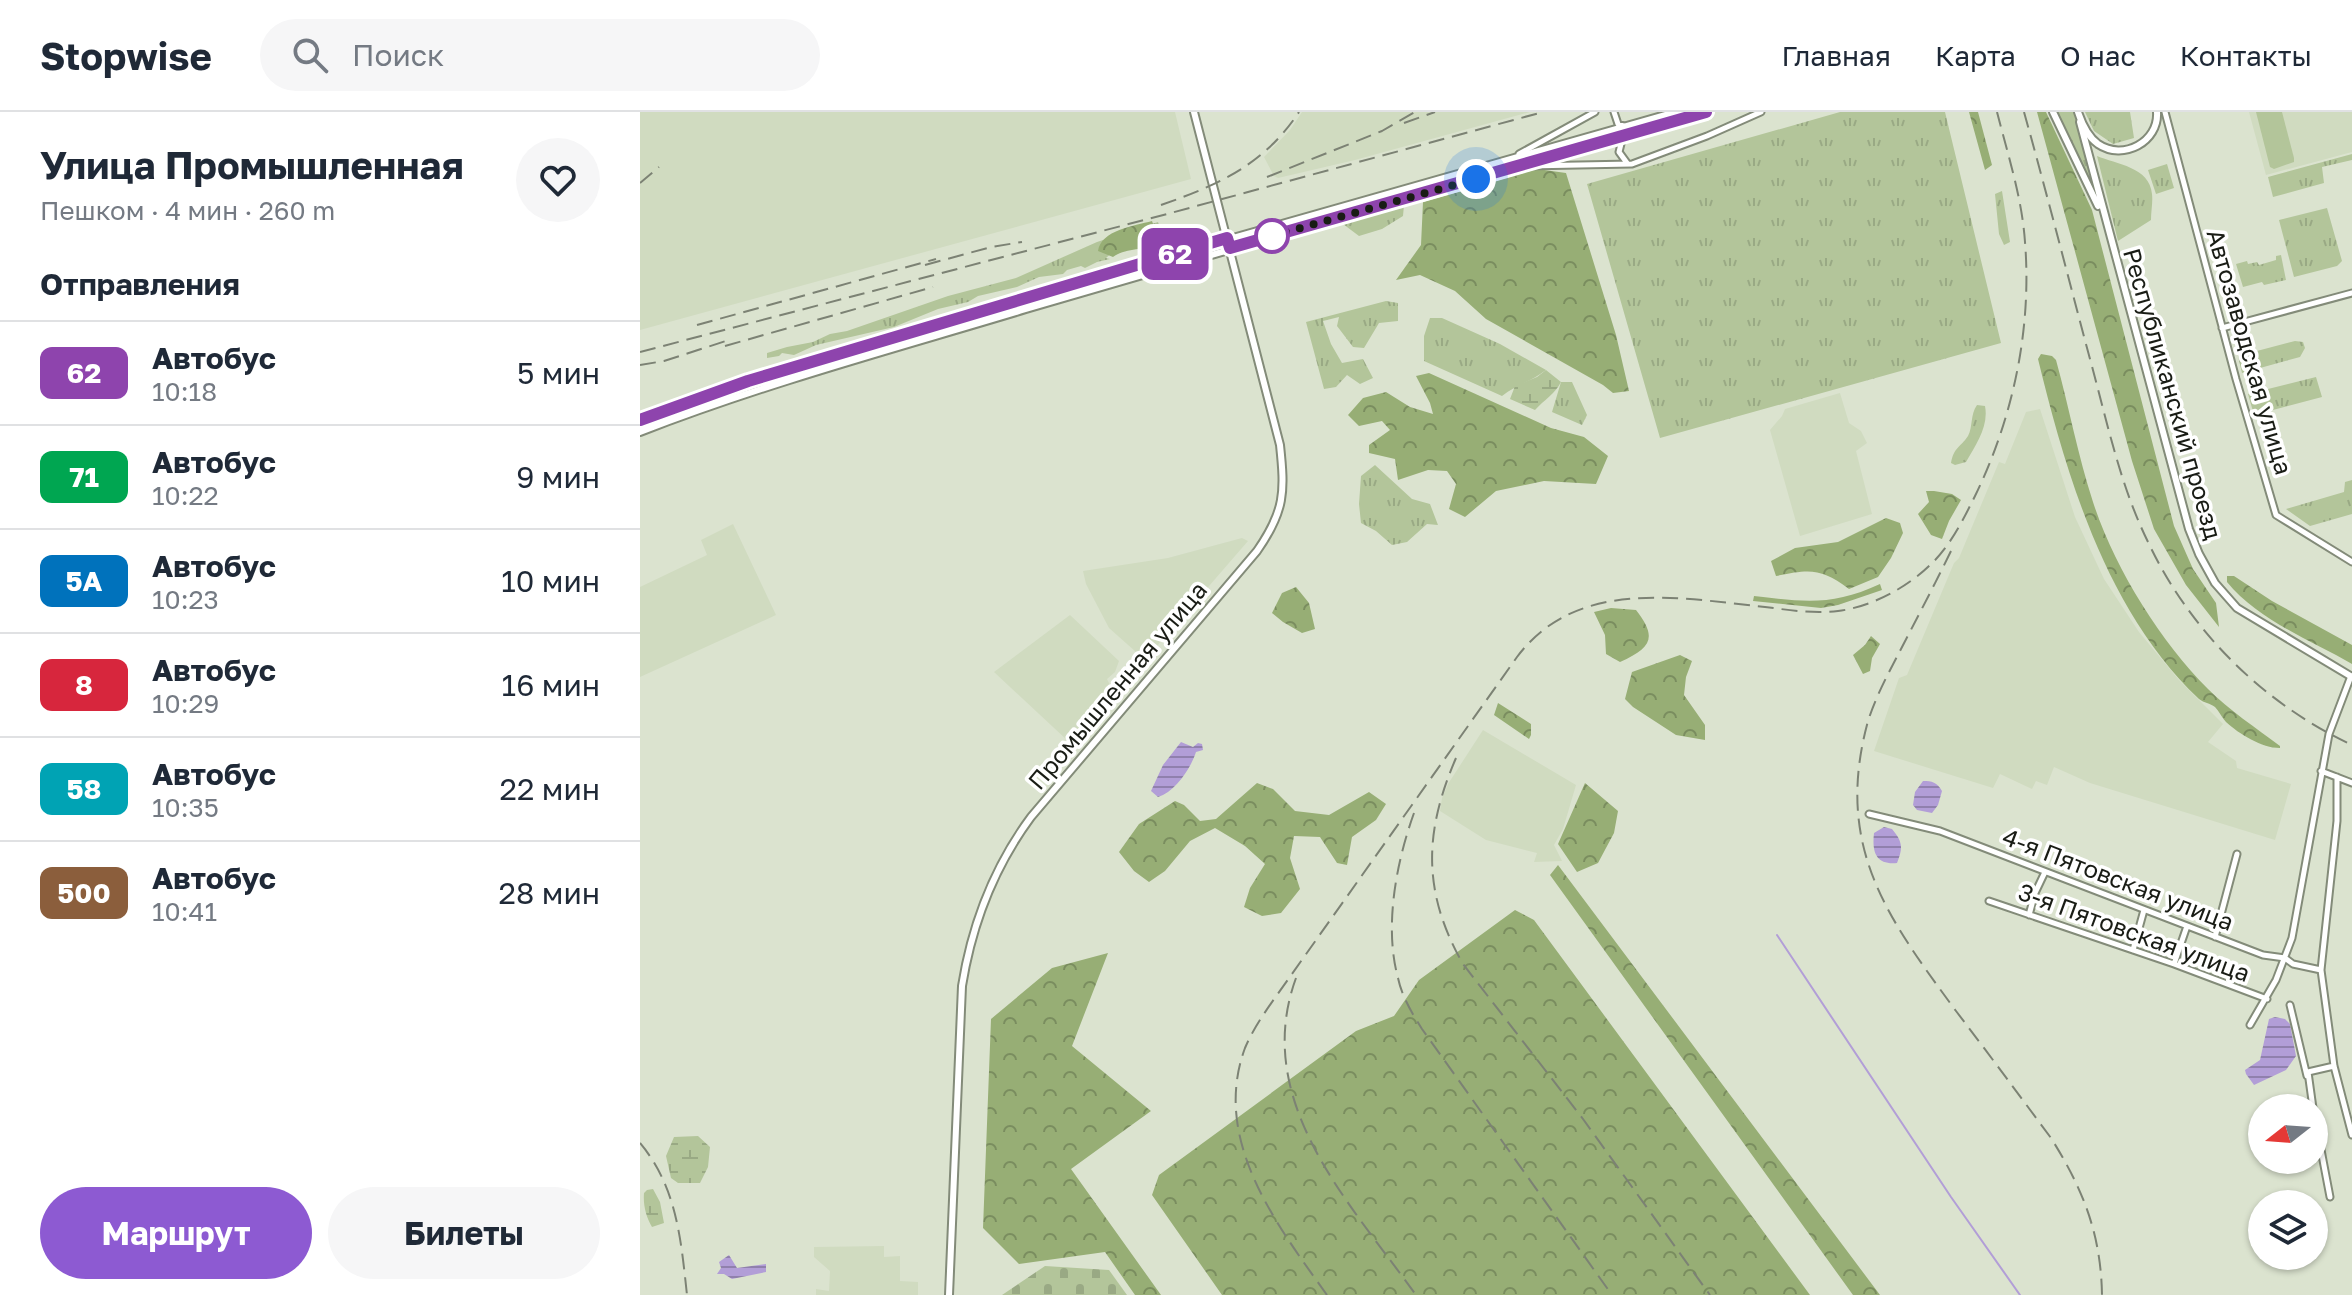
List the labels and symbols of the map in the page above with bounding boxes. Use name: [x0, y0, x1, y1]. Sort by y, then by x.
your location: [1456, 159, 1496, 199]
unlabelled marker: [1255, 219, 1289, 253]
street label: Автозаводская улица: [2202, 226, 2299, 478]
line badge: 62: [1139, 228, 1211, 280]
street label: Республиканский проезд: [2118, 245, 2229, 543]
street label: Промышленная улица: [1021, 575, 1212, 795]
street label: 4-я Пятовская улица: [1999, 821, 2238, 936]
street label: 3-я Пятовская улица: [2015, 876, 2254, 987]
north arrow: [2248, 1094, 2328, 1174]

